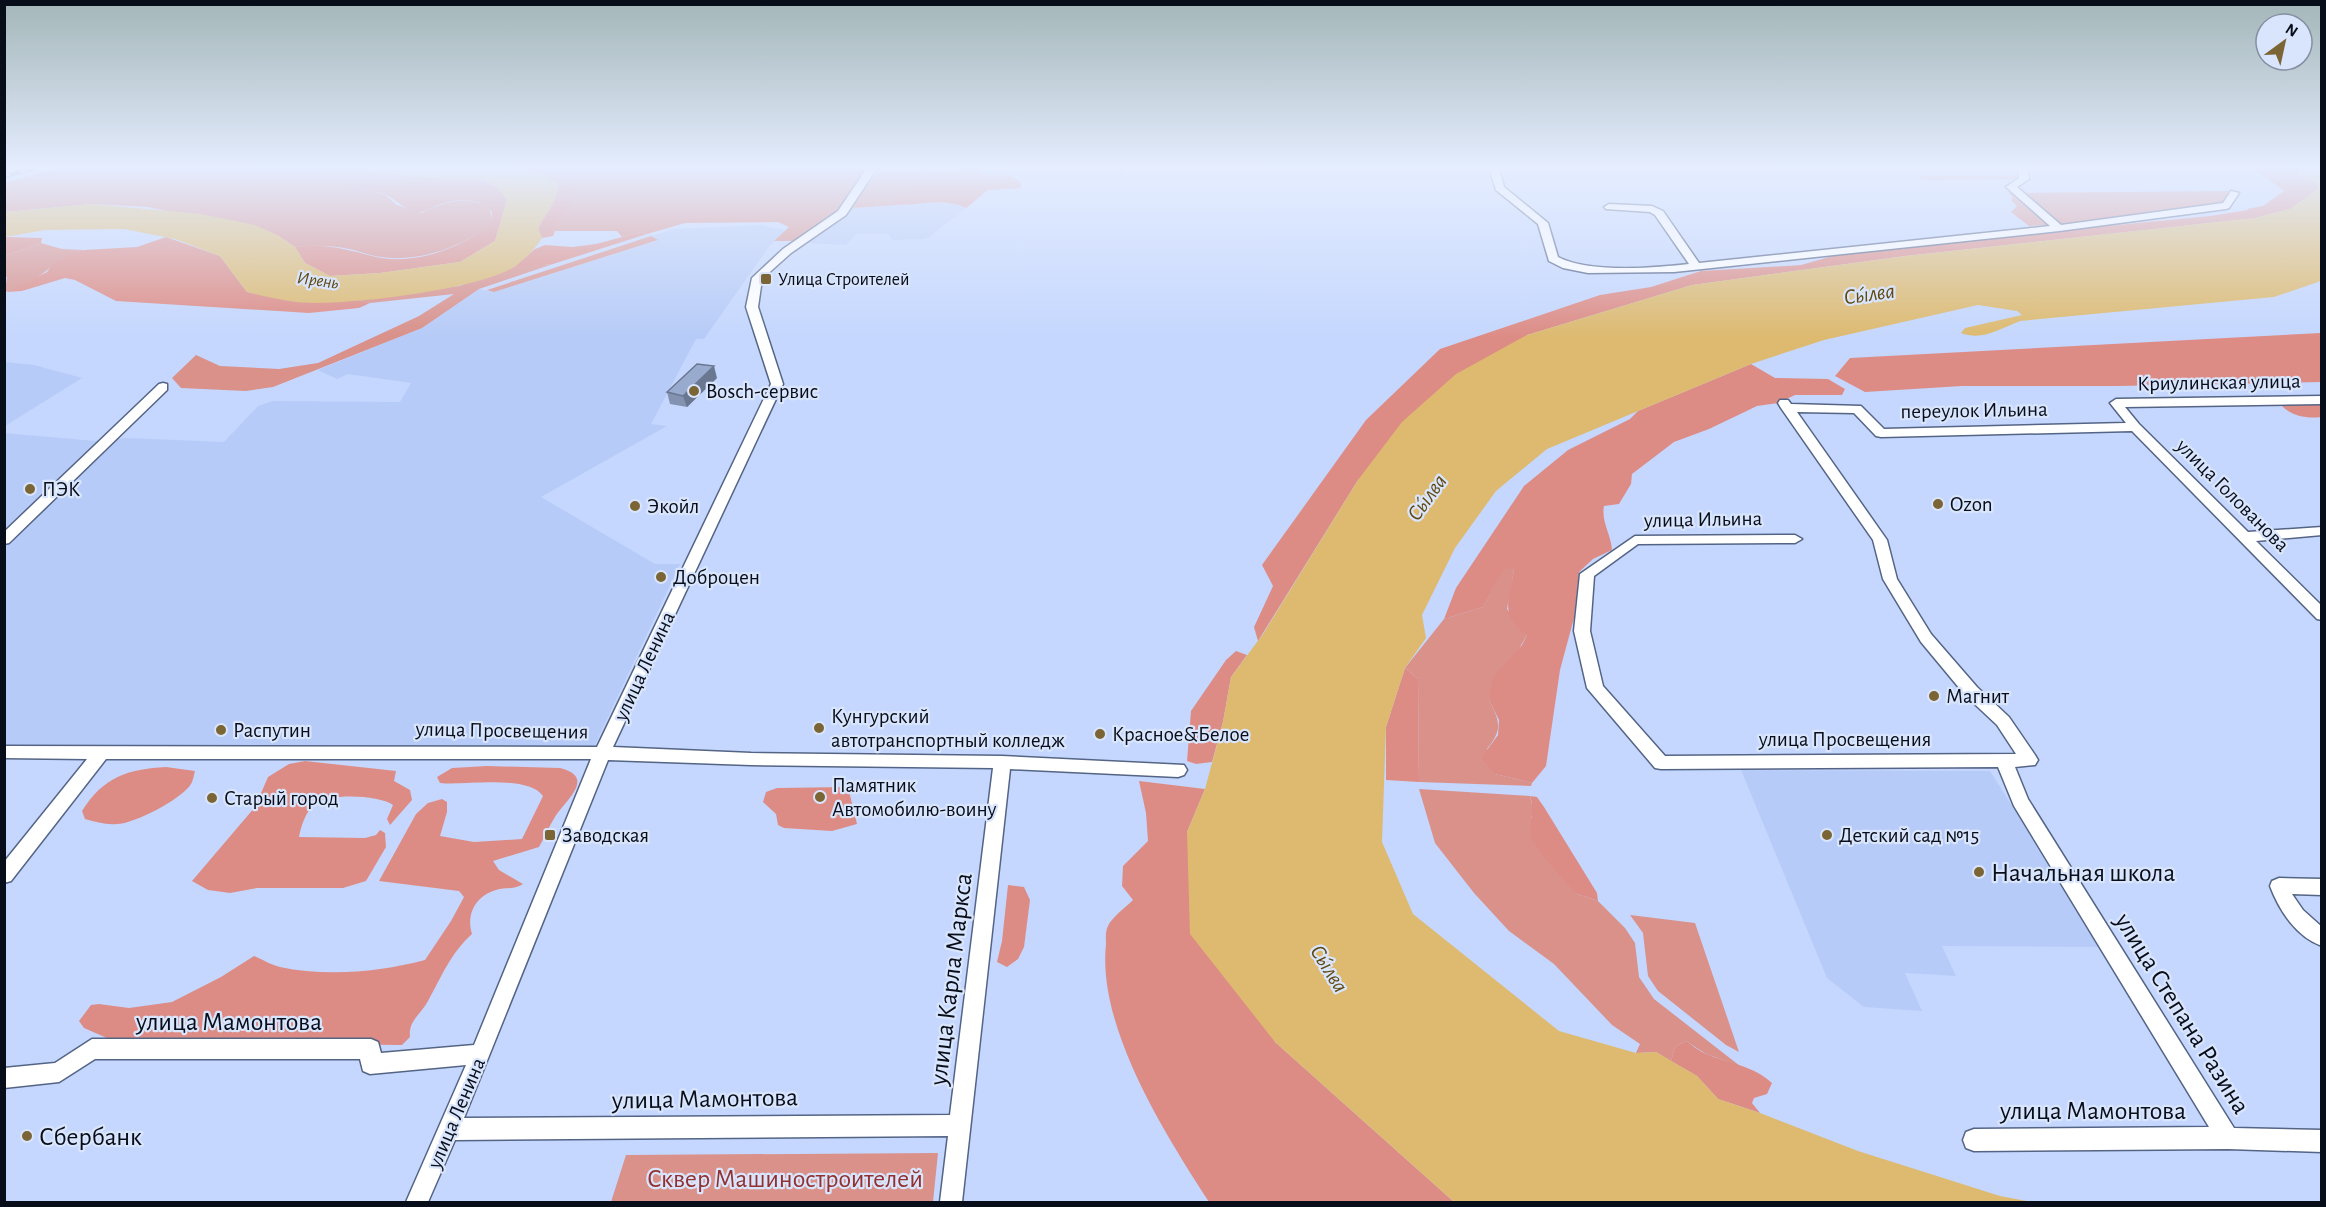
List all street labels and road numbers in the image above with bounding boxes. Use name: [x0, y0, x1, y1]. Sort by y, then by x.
street label: Криулинская улица: [2137, 371, 2301, 394]
street label: переулок Ильина: [1900, 399, 2048, 422]
street label: улица Голованова: [2172, 434, 2293, 556]
street label: улица Ильина: [1643, 508, 1763, 531]
street label: улица Ленина: [610, 608, 679, 725]
street label: улица Просвещения: [414, 718, 589, 743]
street label: улица Просвещения: [1758, 729, 1931, 750]
street label: улица Карла Маркса: [925, 871, 977, 1088]
street label: улица Степана Разина: [2109, 908, 2254, 1119]
street label: улица Мамонтова: [135, 1009, 322, 1035]
street label: улица Ленина: [423, 1054, 489, 1173]
street label: улица Мамонтова: [611, 1084, 798, 1114]
street label: улица Мамонтова: [1999, 1098, 2186, 1124]

